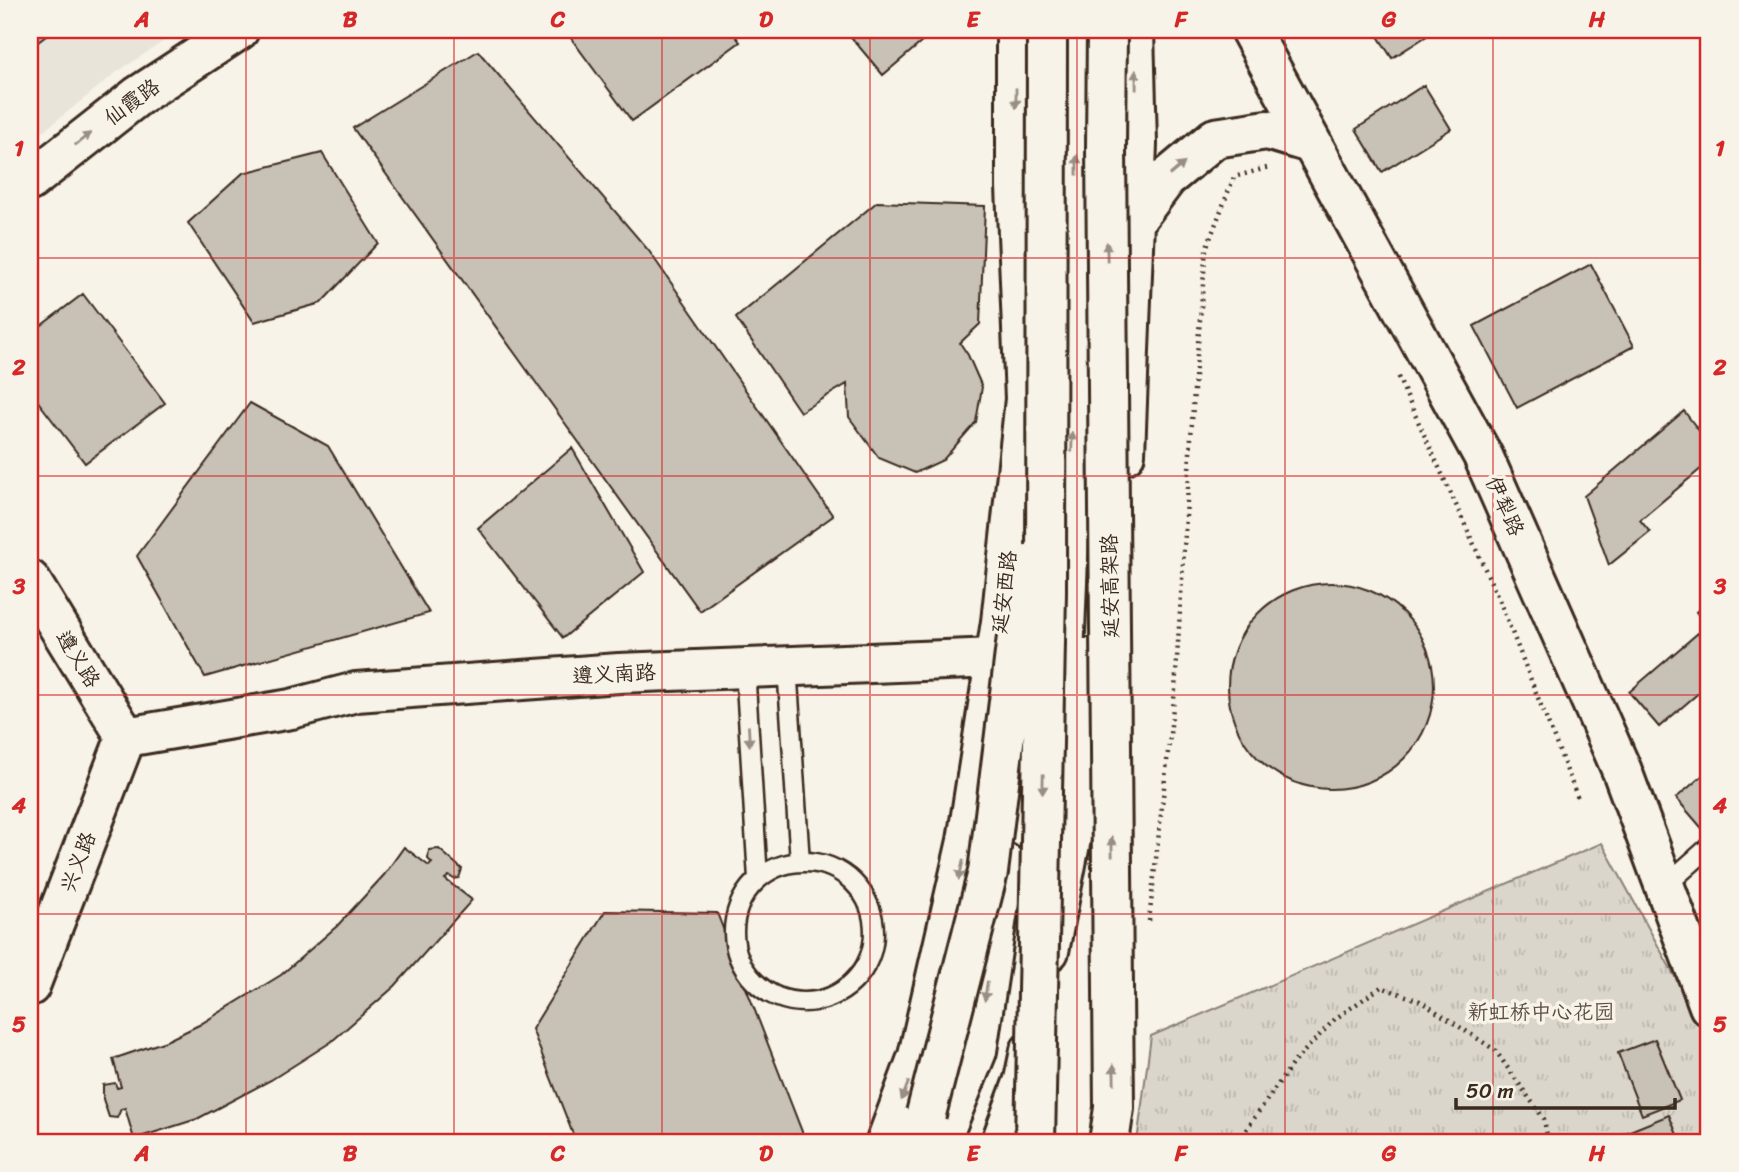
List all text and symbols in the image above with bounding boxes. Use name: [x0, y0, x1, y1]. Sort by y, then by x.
text: A: [133, 0, 150, 40]
text: B: [343, 0, 358, 40]
text: C: [550, 0, 566, 40]
text: D: [759, 0, 774, 40]
text: E: [967, 0, 982, 40]
text: F: [1174, 0, 1189, 40]
text: G: [1381, 0, 1397, 40]
text: H: [1588, 0, 1606, 40]
street label: 仙霞路: [95, 68, 169, 136]
one-way arrow: [1130, 69, 1141, 91]
one-way arrow: [1010, 87, 1022, 109]
text: 1: [14, 128, 24, 169]
text: 1: [1715, 128, 1725, 169]
one-way arrow: [74, 132, 92, 147]
one-way arrow: [1071, 154, 1083, 176]
one-way arrow: [1168, 162, 1186, 177]
one-way arrow: [1101, 241, 1113, 263]
text: 2: [11, 347, 26, 388]
text: 2: [1712, 347, 1727, 388]
one-way arrow: [1067, 431, 1078, 453]
street label: 伊犁路: [1475, 469, 1535, 543]
street label: 延安高架路: [1090, 533, 1130, 639]
street label: 延安西路: [980, 548, 1028, 636]
text: 3: [12, 566, 26, 607]
text: 3: [1713, 566, 1727, 607]
street label: 遵义路: [45, 622, 111, 696]
street label: 遵义南路: [571, 653, 657, 695]
one-way arrow: [744, 725, 755, 747]
one-way arrow: [1037, 773, 1049, 795]
text: 4: [11, 785, 27, 826]
text: 4: [1712, 785, 1728, 826]
street label: 兴义路: [49, 826, 107, 898]
one-way arrow: [1106, 836, 1118, 858]
one-way arrow: [955, 859, 966, 881]
one-way arrow: [980, 981, 991, 1003]
park label: 新虹桥中心花园: [1468, 993, 1615, 1031]
text: 5: [12, 1004, 26, 1045]
text: 5: [1713, 1004, 1727, 1045]
one-way arrow: [1108, 1063, 1120, 1085]
scale bar: [1456, 1067, 1674, 1111]
text: 50 m: [1466, 1072, 1514, 1110]
one-way arrow: [900, 1080, 911, 1101]
text: A: [133, 1133, 150, 1172]
text: B: [343, 1133, 358, 1172]
text: C: [550, 1133, 566, 1172]
text: D: [759, 1133, 774, 1172]
text: E: [967, 1133, 982, 1172]
text: F: [1174, 1133, 1189, 1172]
text: G: [1381, 1133, 1397, 1172]
text: H: [1588, 1133, 1606, 1172]

